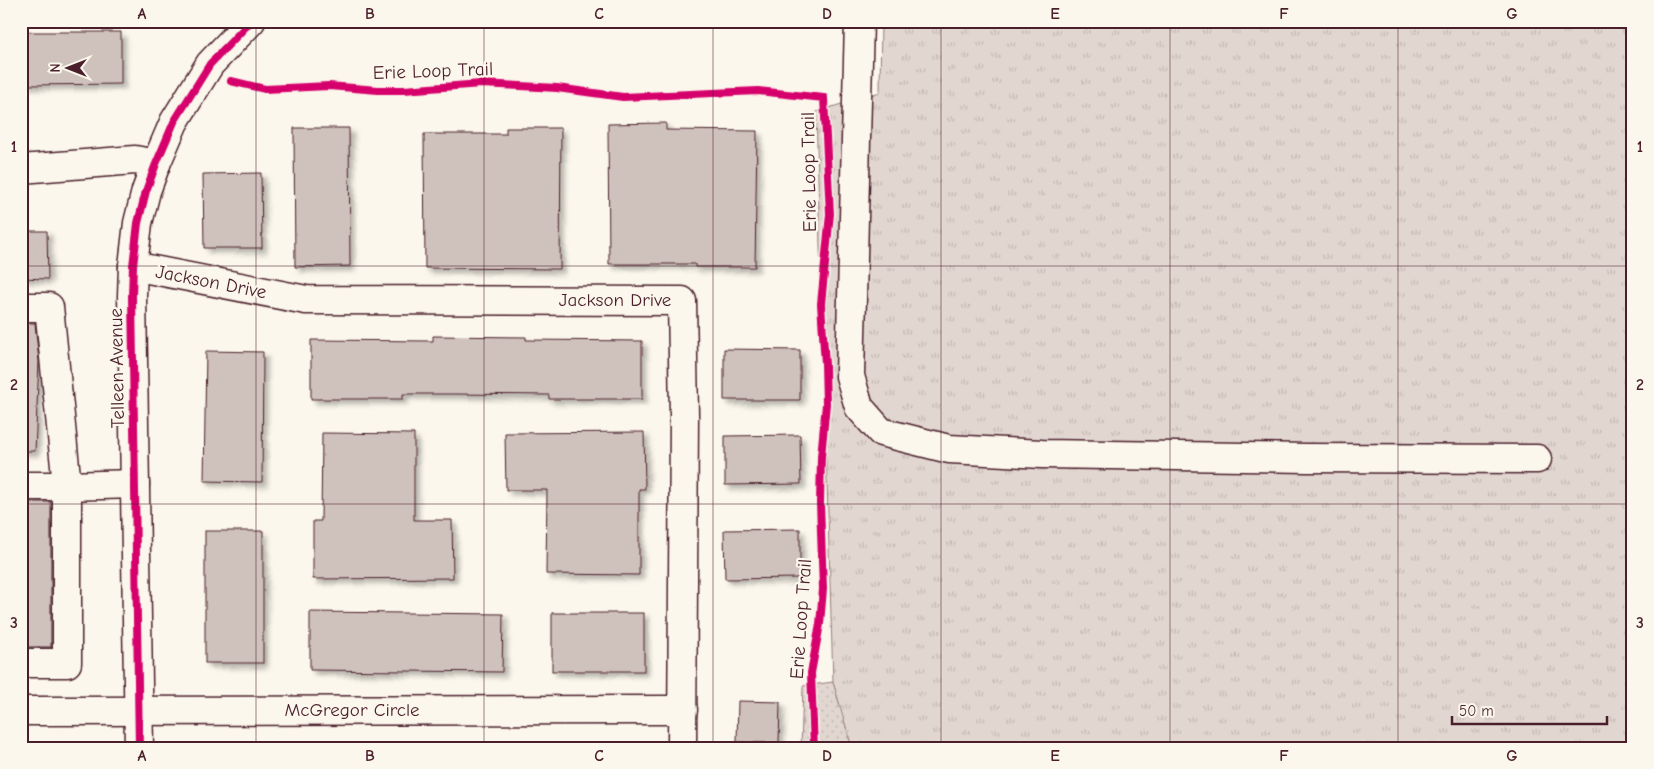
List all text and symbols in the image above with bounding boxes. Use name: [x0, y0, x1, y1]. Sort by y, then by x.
text: A: [138, 5, 147, 23]
text: B: [365, 5, 375, 23]
text: C: [594, 5, 604, 23]
text: D: [822, 5, 832, 23]
text: E: [1050, 5, 1060, 23]
text: F: [1279, 5, 1289, 23]
text: G: [1506, 5, 1518, 23]
north arrow: [42, 42, 92, 92]
street label: Erie Loop Trail: [373, 58, 493, 84]
text: N: [47, 63, 64, 73]
street label: Erie Loop Trail: [797, 112, 821, 232]
text: 1: [11, 138, 17, 156]
text: 1: [1637, 138, 1643, 156]
street label: Jackson Drive: [154, 260, 268, 304]
street label: Jackson Drive: [559, 289, 671, 311]
street label: Telleen Avenue: [105, 308, 129, 428]
text: 2: [10, 376, 18, 394]
text: 2: [1636, 376, 1644, 394]
street label: Erie Loop Trail: [786, 558, 816, 680]
text: 3: [10, 614, 18, 632]
text: 3: [1636, 614, 1644, 632]
scale bar: [1452, 694, 1606, 726]
street label: McGregor Circle: [284, 699, 420, 721]
text: 50 m: [1459, 702, 1494, 720]
text: A: [138, 747, 147, 765]
text: B: [365, 747, 375, 765]
text: C: [594, 747, 604, 765]
text: D: [822, 747, 832, 765]
text: E: [1050, 747, 1060, 765]
text: F: [1279, 747, 1289, 765]
text: G: [1506, 747, 1518, 765]

